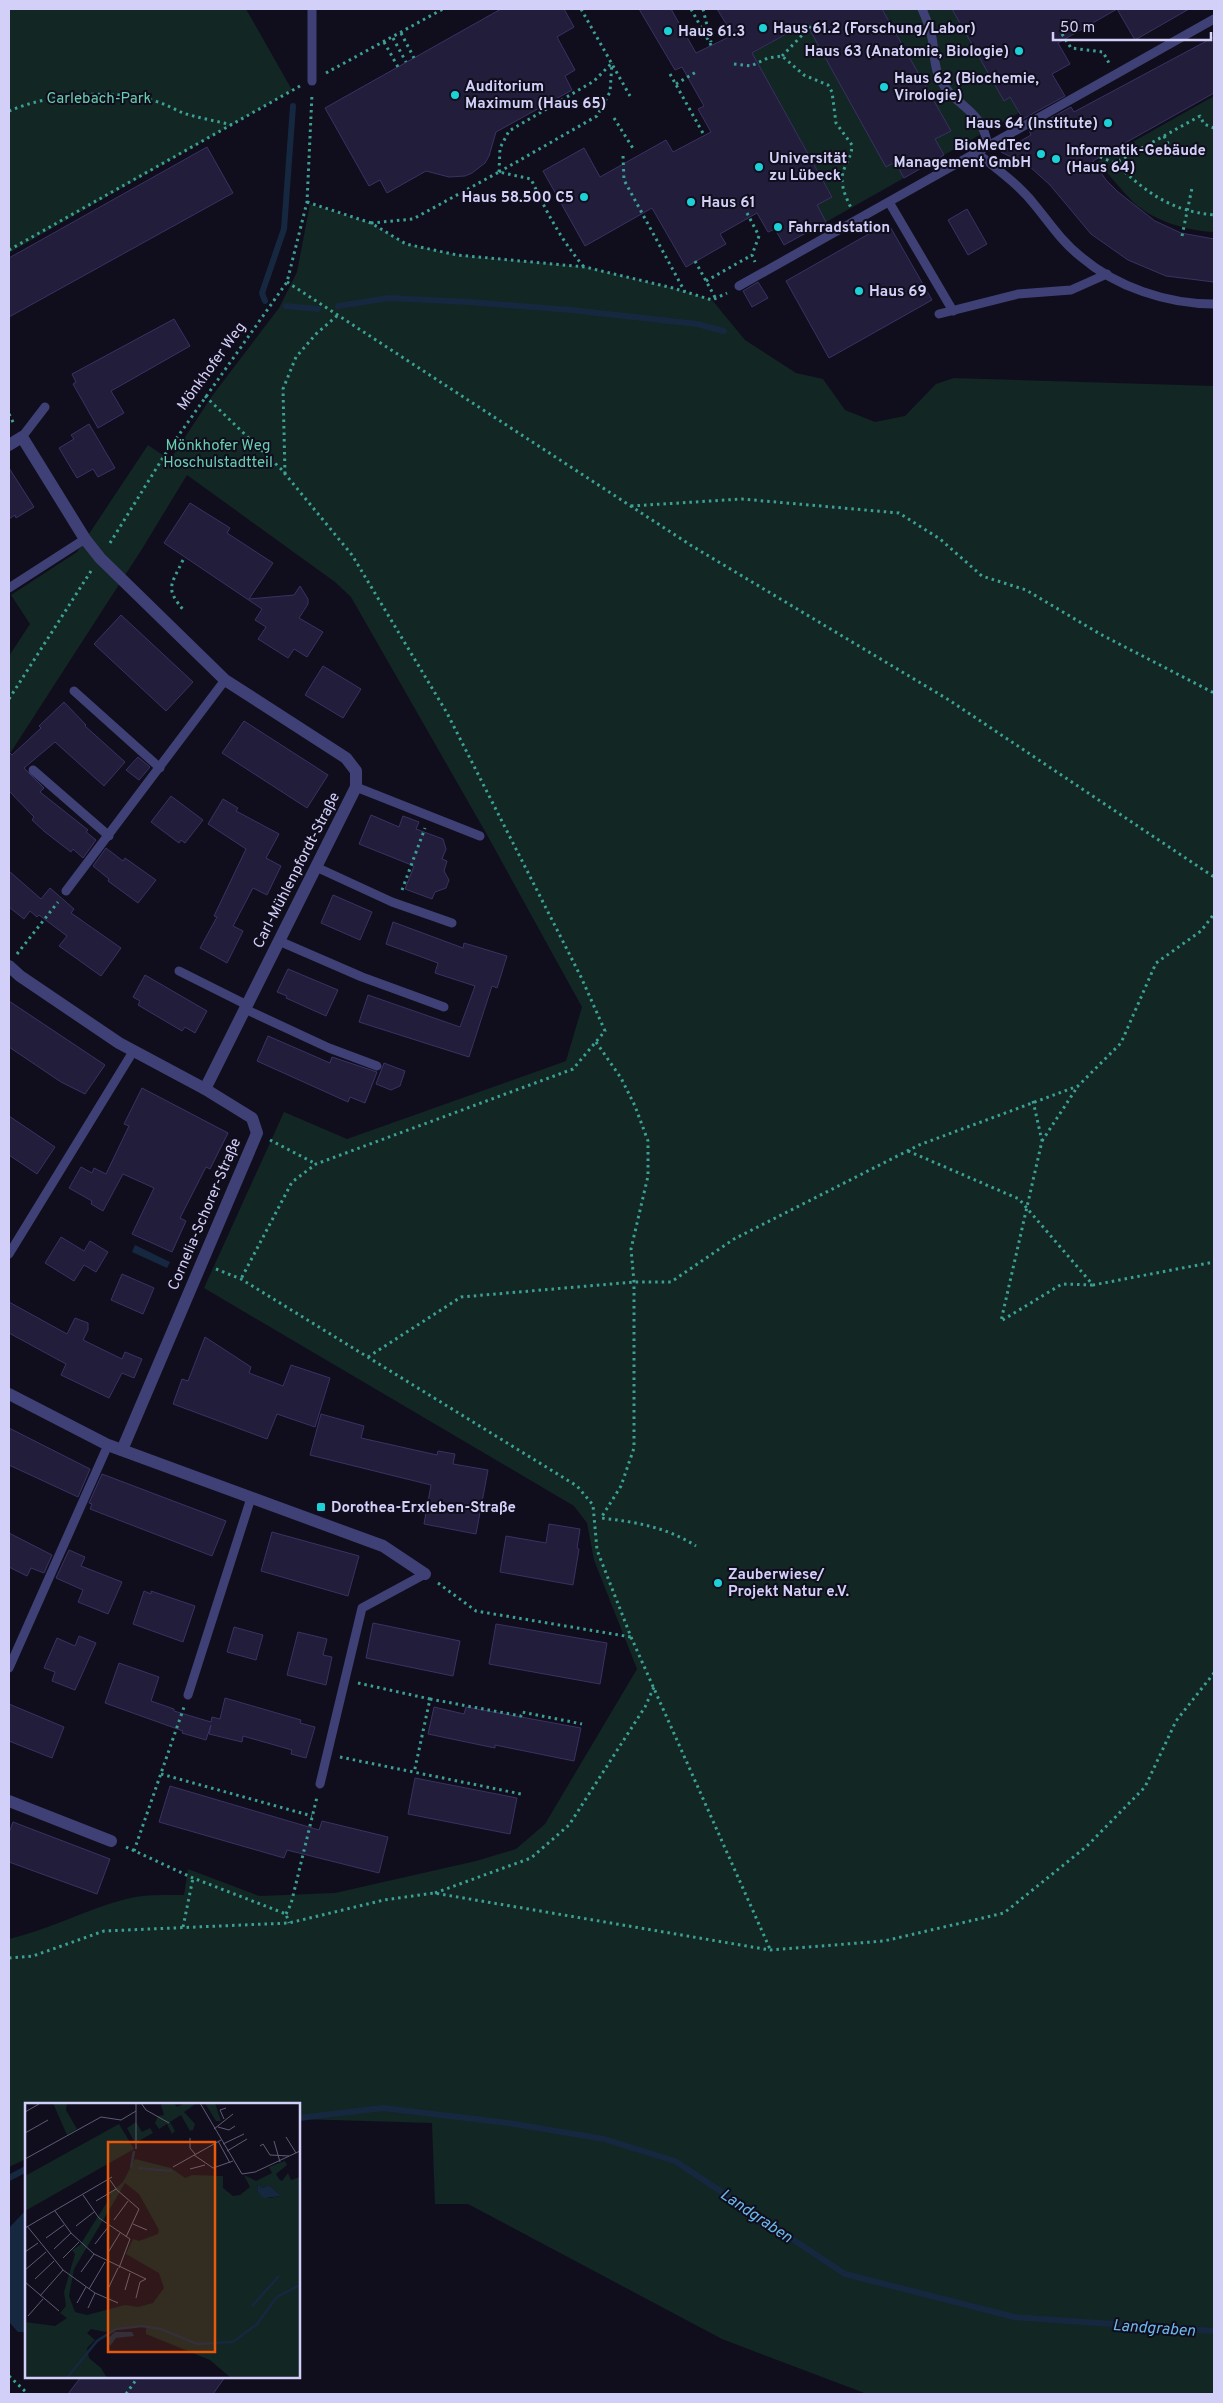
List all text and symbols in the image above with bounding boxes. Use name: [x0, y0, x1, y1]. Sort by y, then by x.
scale bar: [1053, 10, 1210, 42]
text: 50 m: [1060, 19, 1095, 38]
place label: Haus 61.2 (Forschung/Labor): [773, 20, 976, 39]
marker: Haus 61.2 (Forschung/Labor): [757, 22, 769, 34]
place label: Haus 61.3: [678, 23, 745, 42]
marker: Haus 61.3: [662, 25, 674, 37]
place label: Haus 63 (Anatomie, Biologie): [804, 43, 1009, 62]
marker: Haus 63 (Anatomie, Biologie): [1013, 45, 1025, 57]
place label: Haus 62 (Biochemie, Virologie): [894, 70, 1039, 106]
place label: Auditorium Maximum (Haus 65): [465, 78, 606, 114]
marker: Haus 62 (Biochemie, Virologie): [878, 81, 890, 93]
marker: Auditorium Maximum (Haus 65): [449, 89, 461, 101]
park label: Carlebach-Park: [46, 90, 152, 109]
place label: Haus 64 (Institute): [966, 115, 1098, 134]
marker: Haus 64 (Institute): [1102, 117, 1114, 129]
place label: BioMedTec Management GmbH: [893, 137, 1031, 173]
place label: Informatik-Gebäude (Haus 64): [1066, 142, 1206, 178]
marker: BioMedTec Management GmbH: [1035, 148, 1047, 160]
place label: Universität zu Lübeck: [769, 150, 847, 186]
marker: Informatik-Gebäude (Haus 64): [1050, 153, 1062, 165]
marker: Universität zu Lübeck: [753, 161, 765, 173]
place label: Haus 58.500 C5: [461, 189, 574, 208]
marker: Haus 58.500 C5: [578, 191, 590, 203]
place label: Haus 61: [701, 194, 755, 213]
marker: Haus 61: [685, 196, 697, 208]
place label: Fahrradstation: [788, 219, 890, 238]
marker: Fahrradstation: [772, 221, 784, 233]
place label: Haus 69: [869, 283, 927, 302]
marker: Haus 69: [853, 285, 865, 297]
street label: Mönkhofer Weg: [174, 319, 251, 415]
park label: Mönkhofer Weg Hoschulstadtteil: [163, 437, 273, 473]
street label: Carl-Mühlenpfordt-Straße: [250, 789, 345, 952]
street label: Cornelia-Schorer-Straße: [165, 1135, 246, 1294]
place label: Dorothea-Erxleben-Straße: [331, 1499, 516, 1518]
marker: Dorothea-Erxleben-Straße: [315, 1501, 327, 1513]
place label: Zauberwiese/ Projekt Natur e.V.: [728, 1566, 850, 1602]
marker: Zauberwiese/ Projekt Natur e.V.: [712, 1577, 724, 1589]
inset map: [25, 2103, 300, 2378]
water label: Landgraben: [716, 2185, 796, 2248]
water label: Landgraben: [1112, 2316, 1196, 2342]

